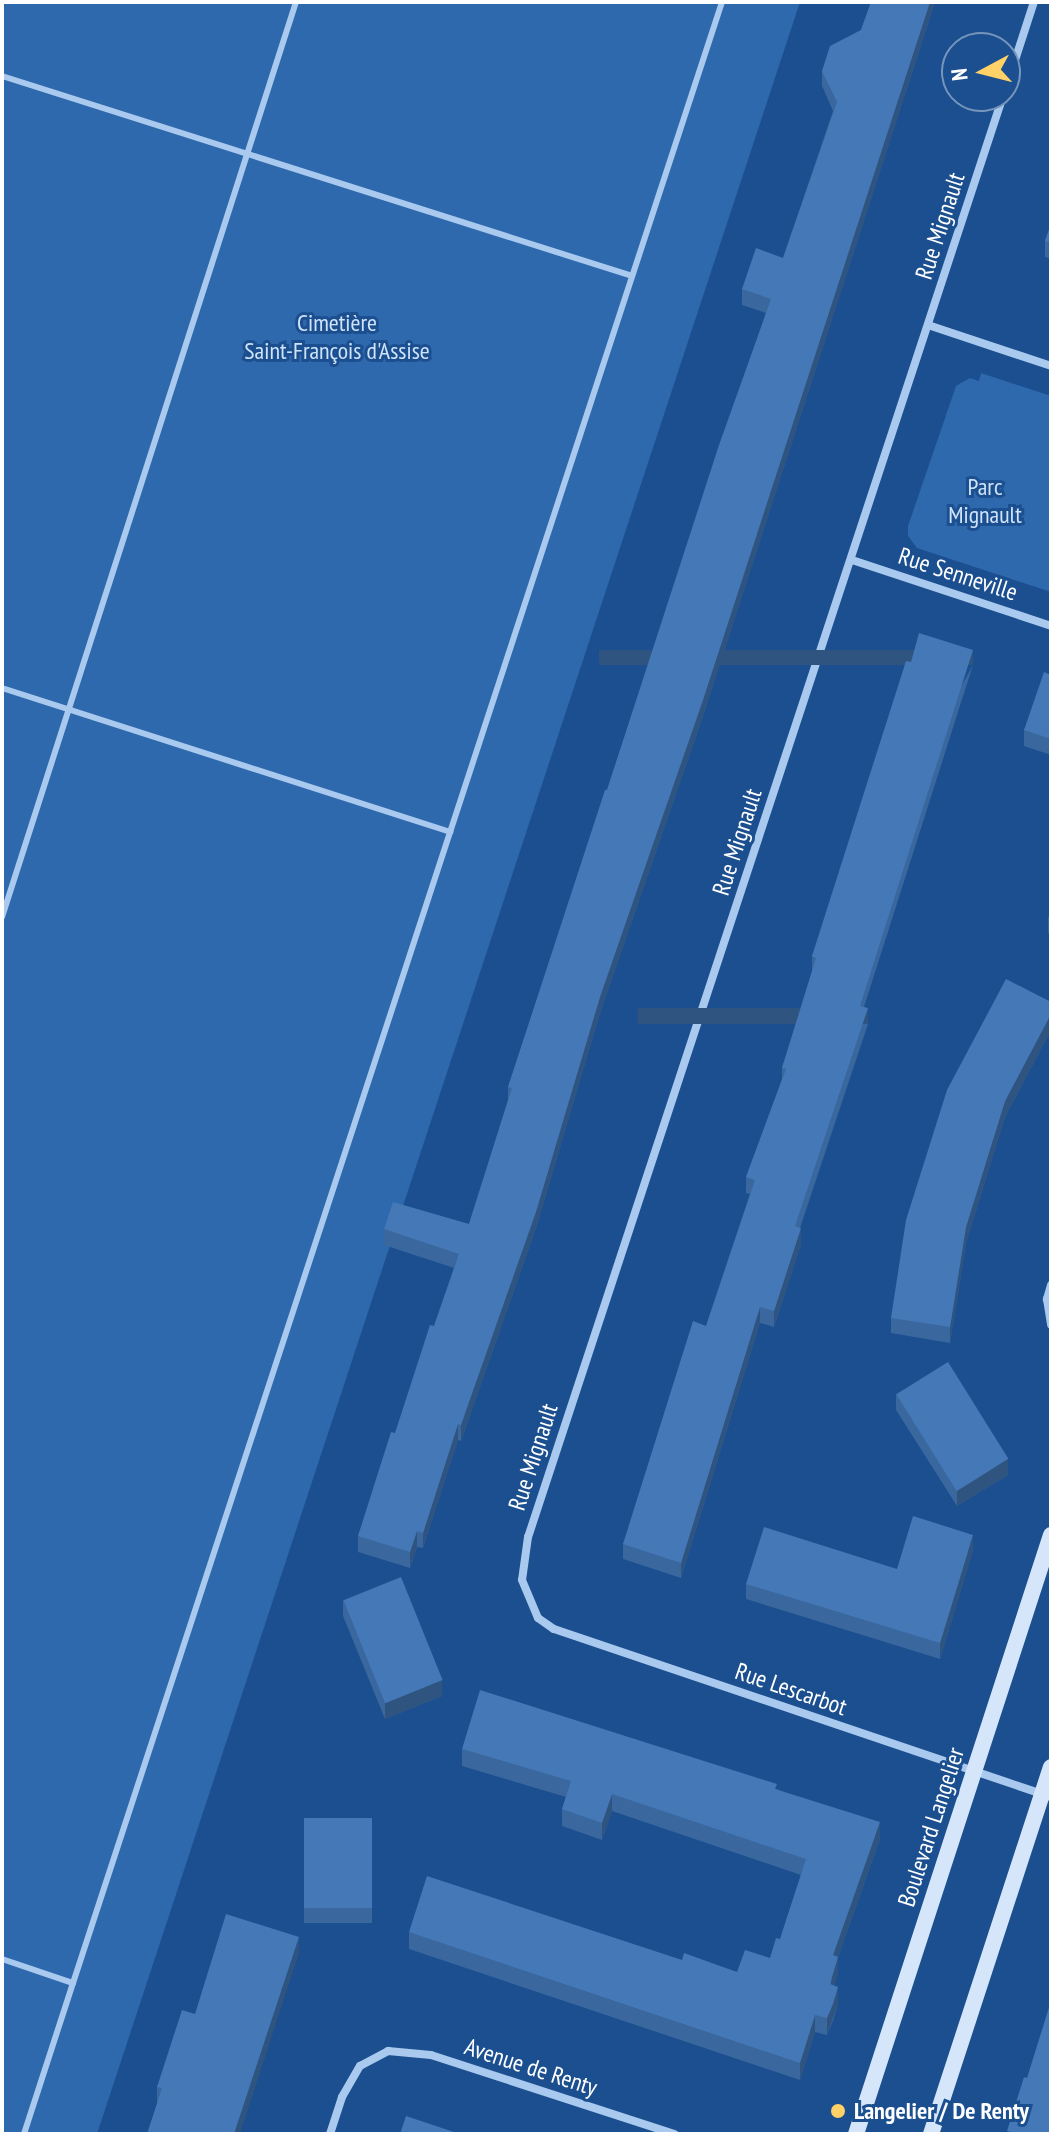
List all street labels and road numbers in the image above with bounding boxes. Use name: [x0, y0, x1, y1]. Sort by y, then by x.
street label: Rue Mignault: [909, 169, 971, 283]
street label: Rue Senneville: [895, 541, 1021, 607]
street label: Rue Mignault: [706, 785, 768, 899]
street label: Rue Mignault: [502, 1400, 564, 1514]
street label: Rue Lescarbot: [731, 1657, 851, 1721]
street label: Boulevard Langelier: [892, 1744, 970, 1910]
street label: Avenue de Renty: [461, 2032, 601, 2102]

